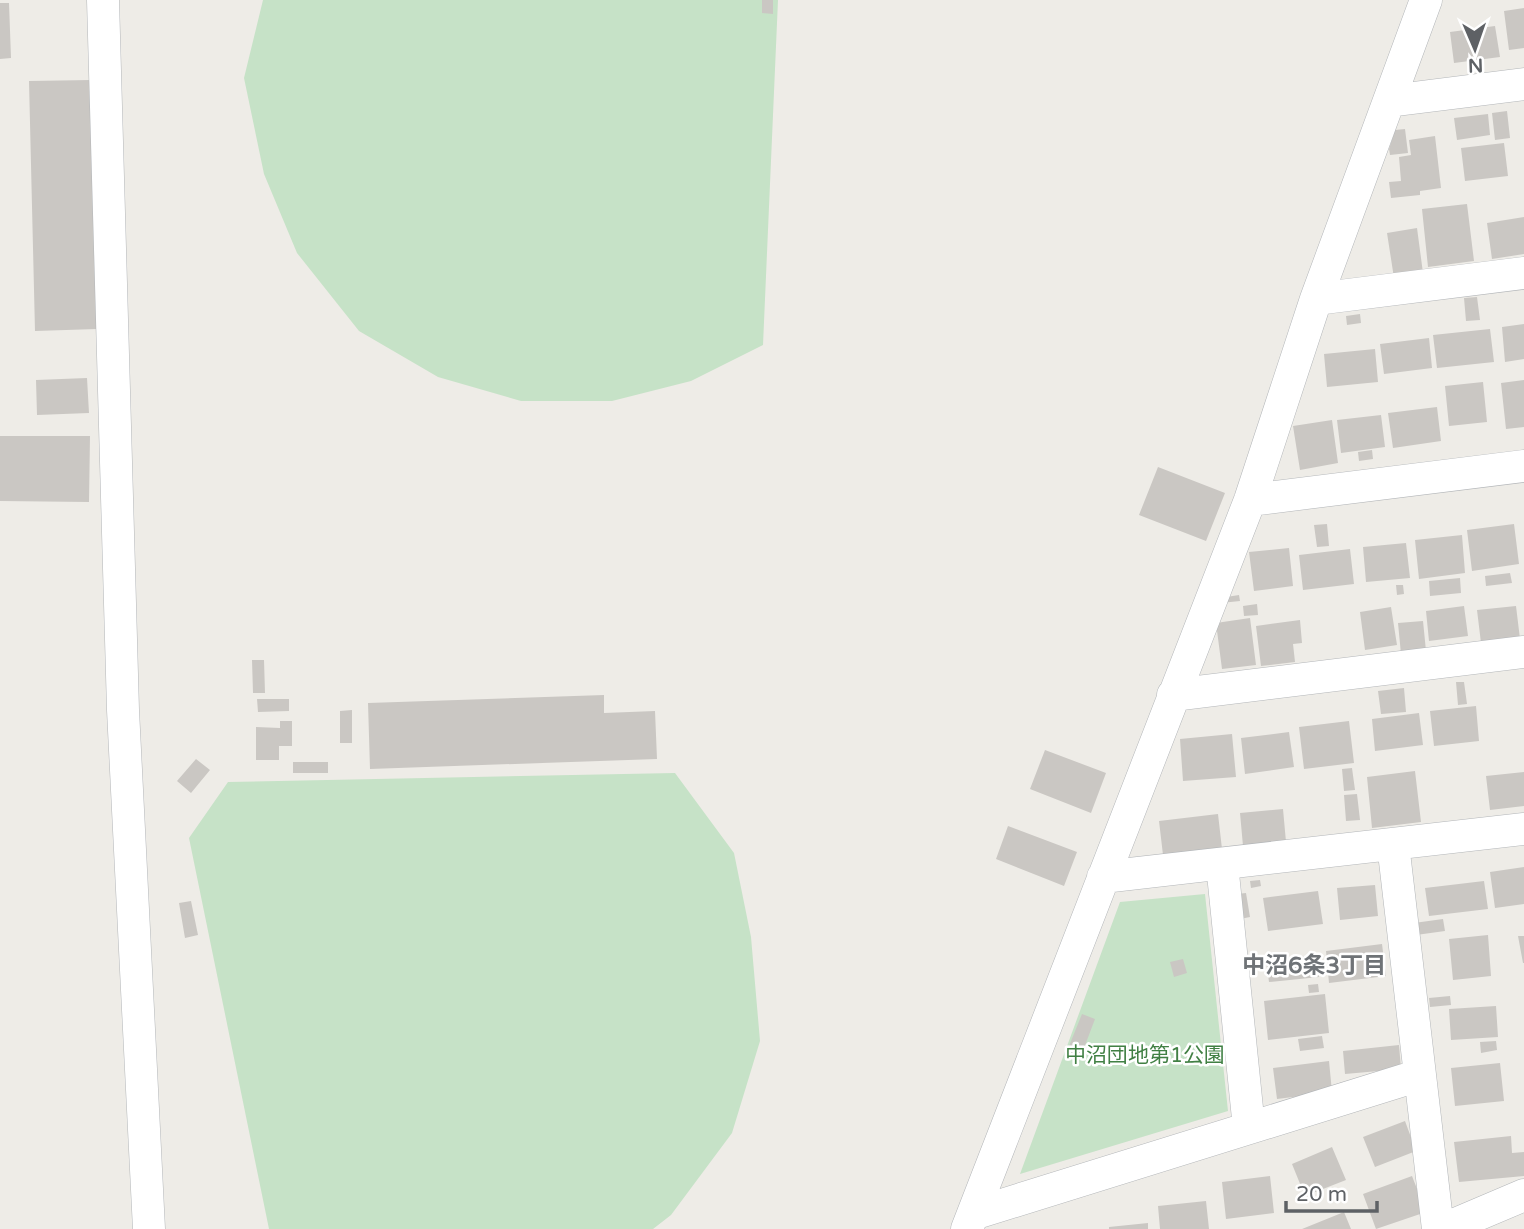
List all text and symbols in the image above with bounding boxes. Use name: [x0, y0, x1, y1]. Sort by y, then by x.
north arrow: [1440, 14, 1510, 84]
text: N: [1468, 54, 1484, 76]
district label: 中沼6条3丁目: [1242, 952, 1386, 980]
park label: 中沼団地第1公園: [1065, 1043, 1225, 1068]
scale bar: [1286, 1170, 1377, 1214]
text: 20 m: [1296, 1182, 1347, 1207]

